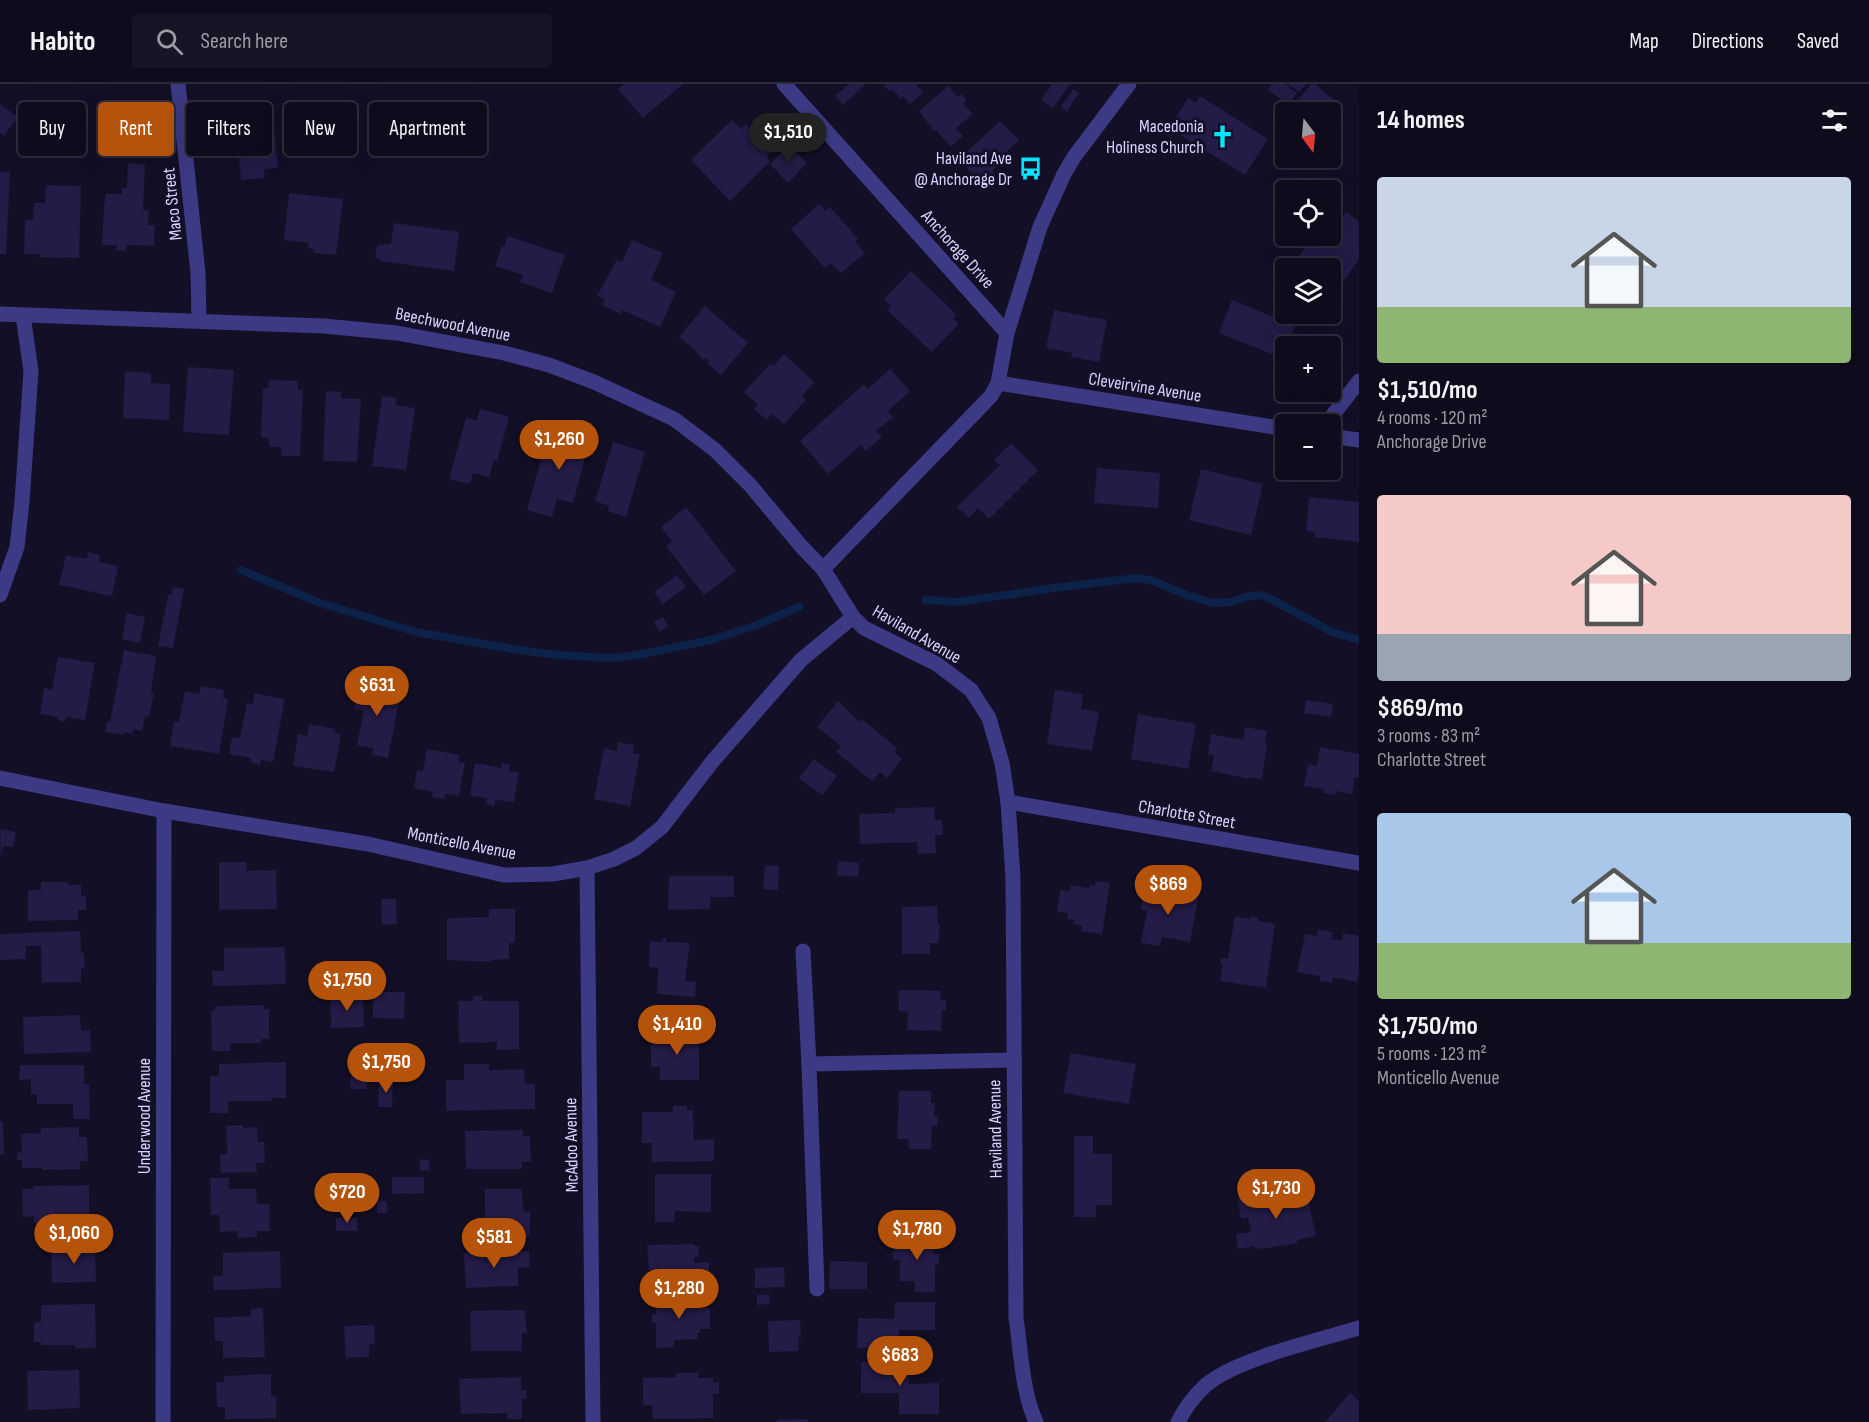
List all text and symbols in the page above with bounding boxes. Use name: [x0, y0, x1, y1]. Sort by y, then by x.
search box: [132, 14, 552, 68]
text: Habito: [30, 25, 96, 58]
icon: search: [153, 25, 186, 58]
text: Search here: [201, 28, 288, 55]
text: Map: [1629, 29, 1659, 54]
text: Directions: [1692, 29, 1764, 54]
text: Saved: [1797, 29, 1839, 54]
chip: Buy: [18, 102, 86, 156]
chip: Rent: [98, 102, 174, 156]
chip: Filters: [186, 102, 272, 156]
chip: New: [284, 102, 357, 156]
chip: Apartment: [369, 102, 487, 156]
north arrow: [1275, 102, 1341, 168]
map controls: [1275, 102, 1341, 480]
icon: filters: [1818, 104, 1851, 137]
text: 14 homes: [1377, 105, 1465, 136]
pin: $1,510: [739, 113, 837, 164]
place label: Macedonia Holiness Church: [1106, 116, 1204, 158]
text: $1,510: [763, 120, 813, 144]
church icon: Macedonia Holiness Church: [1209, 123, 1235, 149]
place label: Haviland Ave @ Anchorage Dr: [915, 148, 1012, 190]
bus stop icon: Haviland Ave @ Anchorage Dr: [1017, 155, 1043, 181]
street label: Maco Street: [158, 166, 187, 241]
button: locate: [1275, 180, 1341, 246]
street label: Anchorage Drive: [916, 205, 998, 293]
icon: home: [1560, 216, 1668, 324]
button: layers: [1275, 258, 1341, 324]
street label: Beechwood Avenue: [394, 303, 512, 346]
button: +: [1275, 336, 1341, 402]
street label: Cleveirvine Avenue: [1087, 368, 1203, 407]
text: $1,510/mo: [1377, 375, 1478, 406]
text: 4 rooms · 120 m²: [1377, 406, 1488, 430]
button: −: [1275, 414, 1341, 480]
pin: $1,260: [510, 420, 608, 471]
text: $1,260: [534, 427, 584, 451]
text: Anchorage Drive: [1377, 430, 1487, 454]
icon: home: [1560, 534, 1668, 642]
street label: Haviland Avenue: [869, 601, 965, 668]
pin: $631: [341, 666, 413, 717]
text: $631: [359, 673, 395, 697]
text: $869/mo: [1377, 693, 1463, 724]
text: 3 rooms · 83 m²: [1377, 724, 1480, 748]
text: Charlotte Street: [1377, 748, 1486, 772]
street label: Charlotte Street: [1137, 796, 1238, 833]
street label: Monticello Avenue: [406, 823, 518, 864]
icon: home: [1560, 852, 1668, 960]
pin: $869: [1132, 865, 1204, 916]
text: $869: [1149, 872, 1187, 896]
pin: $1,750: [298, 961, 396, 1012]
text: $1,750: [322, 968, 372, 992]
pin: $1,410: [628, 1005, 726, 1056]
text: $1,750/mo: [1377, 1011, 1478, 1042]
text: $1,410: [652, 1012, 702, 1036]
text: 5 rooms · 123 m²: [1377, 1042, 1487, 1066]
pin: $1,750: [337, 1043, 435, 1094]
text: $1,750: [361, 1050, 411, 1074]
street label: Underwood Avenue: [134, 1058, 155, 1174]
text: Monticello Avenue: [1377, 1066, 1499, 1090]
street label: Haviland Avenue: [984, 1080, 1007, 1178]
street label: McAdoo Avenue: [560, 1097, 583, 1193]
pin: $1,730: [1227, 1169, 1325, 1220]
pin: $720: [311, 1173, 383, 1224]
text: $1,730: [1251, 1176, 1301, 1200]
text: $720: [328, 1180, 366, 1204]
pin: $1,780: [868, 1210, 966, 1261]
pin: $1,060: [25, 1214, 123, 1265]
text: $1,780: [892, 1217, 942, 1241]
pin: $581: [458, 1218, 530, 1269]
text: $1,060: [48, 1221, 100, 1245]
text: $581: [476, 1225, 512, 1249]
pin: $1,280: [630, 1269, 728, 1320]
text: $1,280: [654, 1276, 704, 1300]
pin: $683: [864, 1336, 936, 1387]
text: $683: [881, 1343, 919, 1367]

